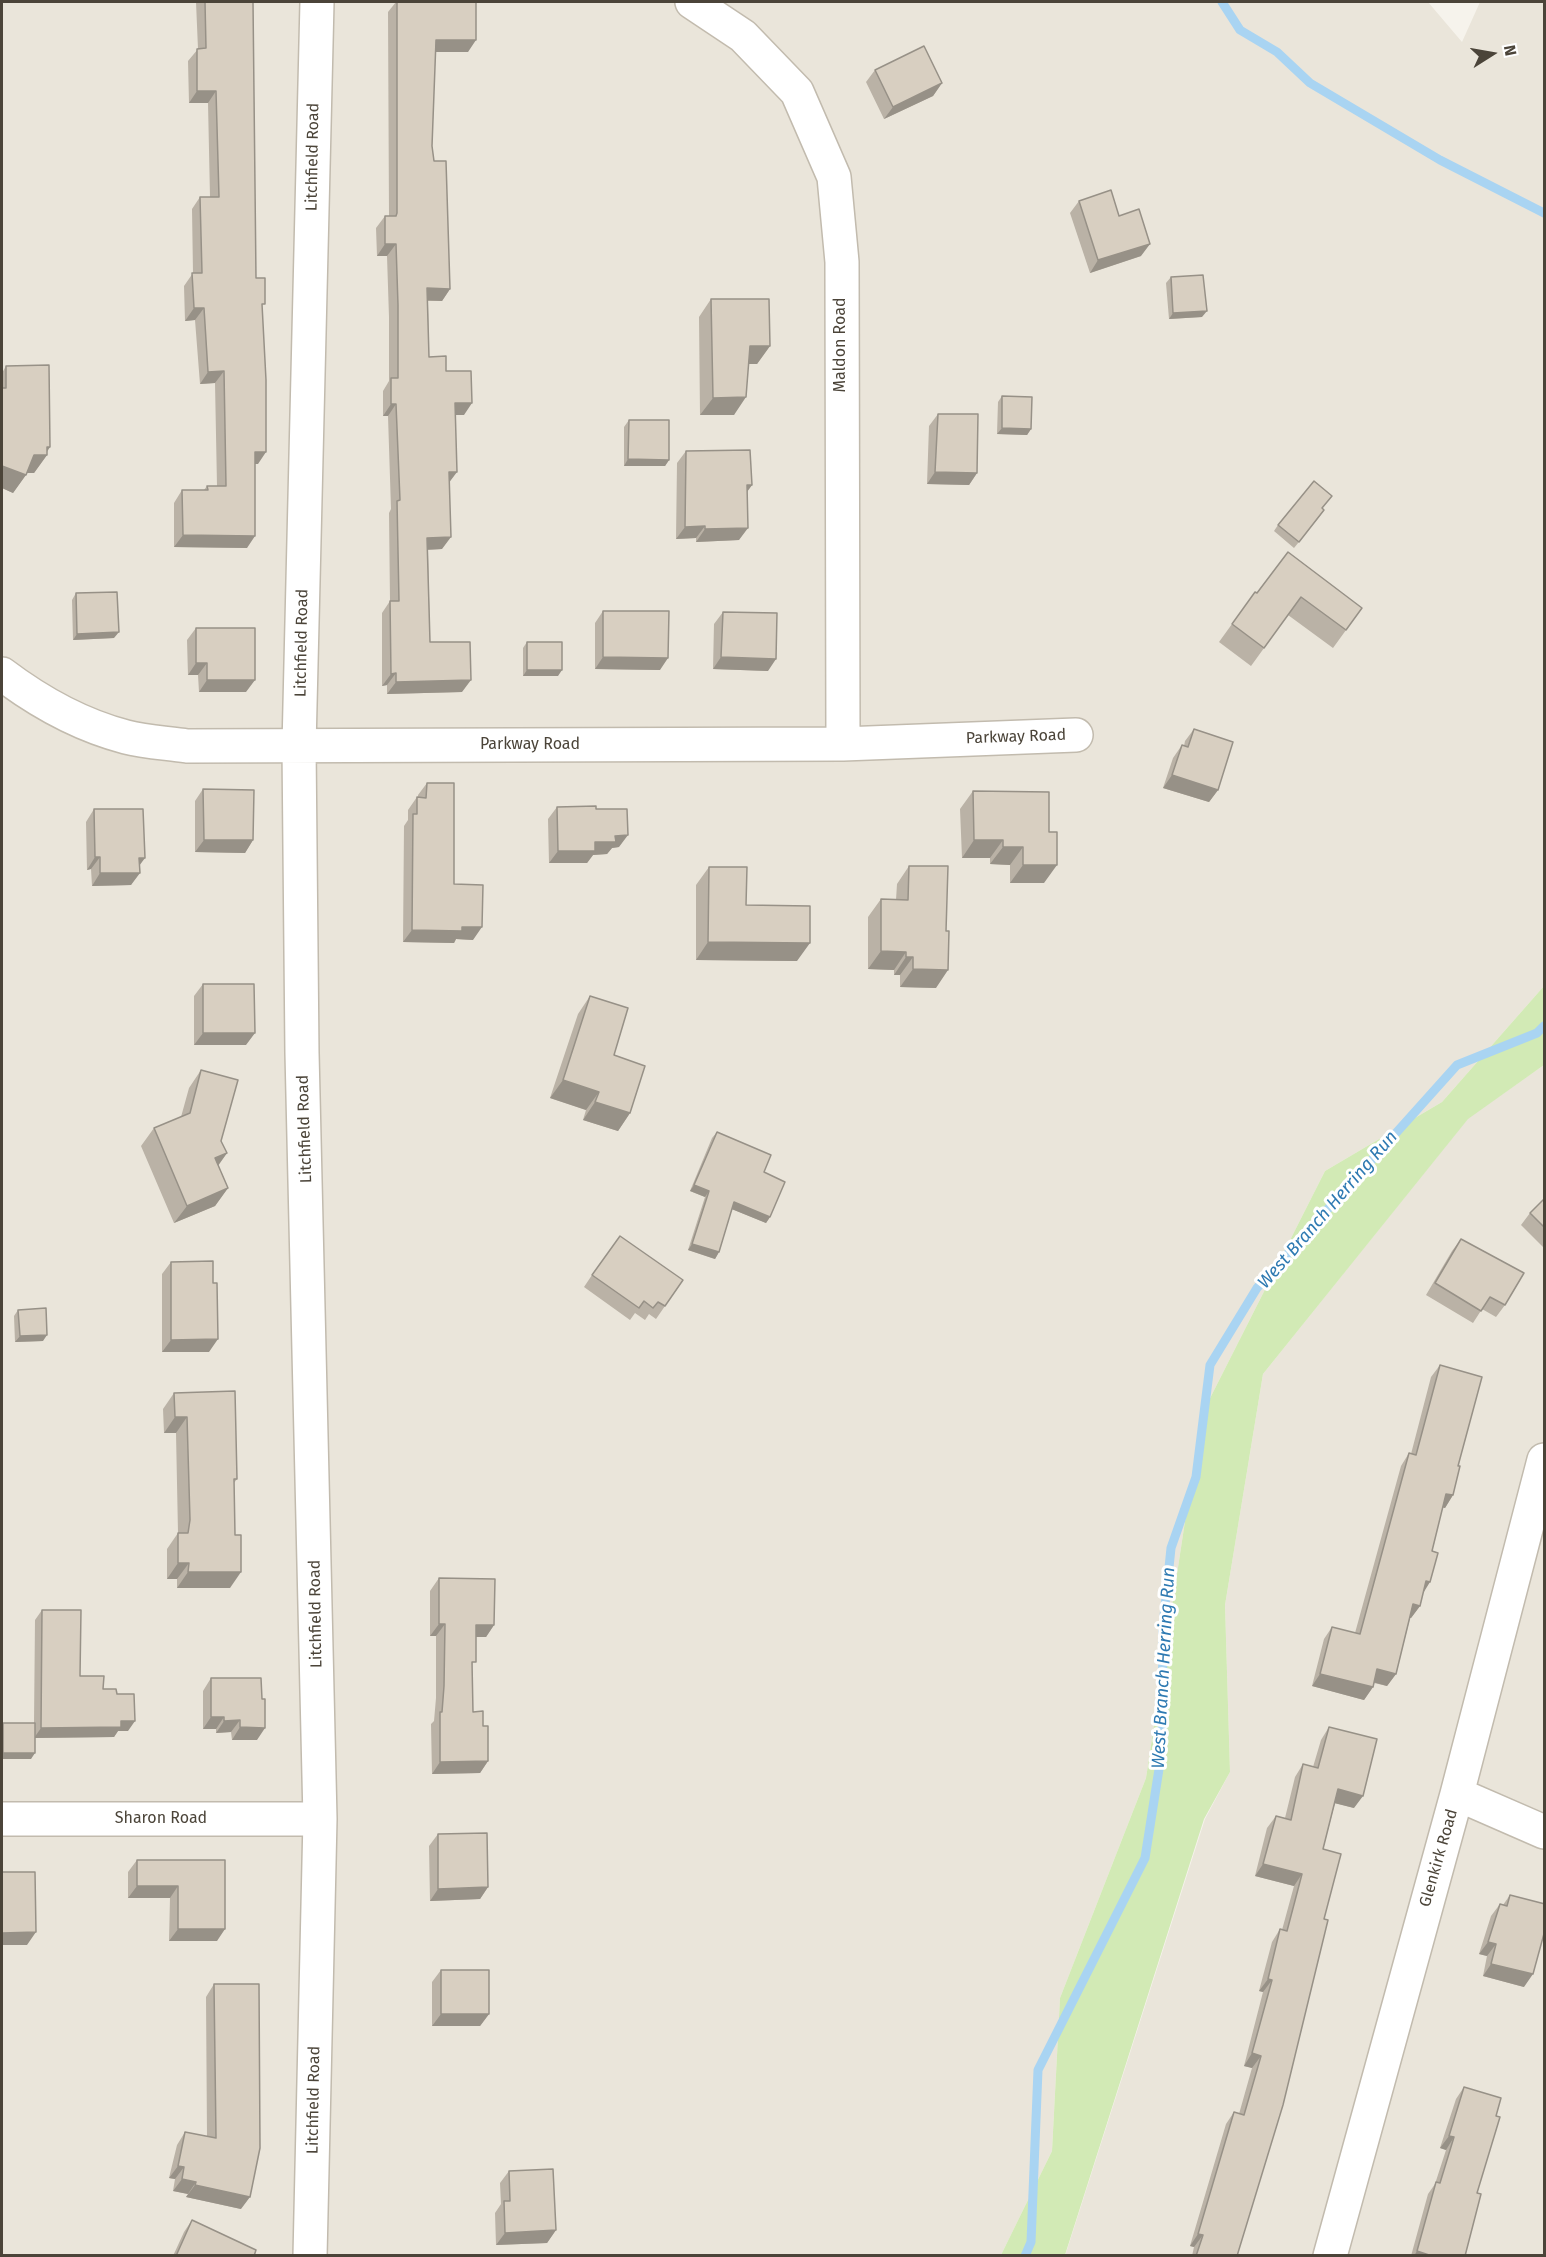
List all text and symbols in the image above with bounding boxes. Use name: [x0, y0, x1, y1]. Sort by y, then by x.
north arrow: [1462, 24, 1522, 84]
text: N: [1500, 43, 1520, 57]
street label: Litchfield Road: [302, 103, 324, 211]
street label: Maldon Road: [831, 297, 851, 393]
street label: Litchfield Road: [291, 589, 313, 697]
street label: Parkway Road: [966, 726, 1066, 748]
street label: Parkway Road: [480, 735, 580, 755]
street label: Litchfield Road: [294, 1075, 316, 1183]
water label: West Branch Herring Run: [1254, 1127, 1402, 1293]
street label: Litchfield Road: [305, 1560, 327, 1668]
water label: West Branch Herring Run: [1148, 1567, 1180, 1769]
street label: Glenkirk Road: [1416, 1807, 1462, 1909]
street label: Sharon Road: [115, 1809, 207, 1829]
street label: Litchfield Road: [303, 2046, 325, 2154]

